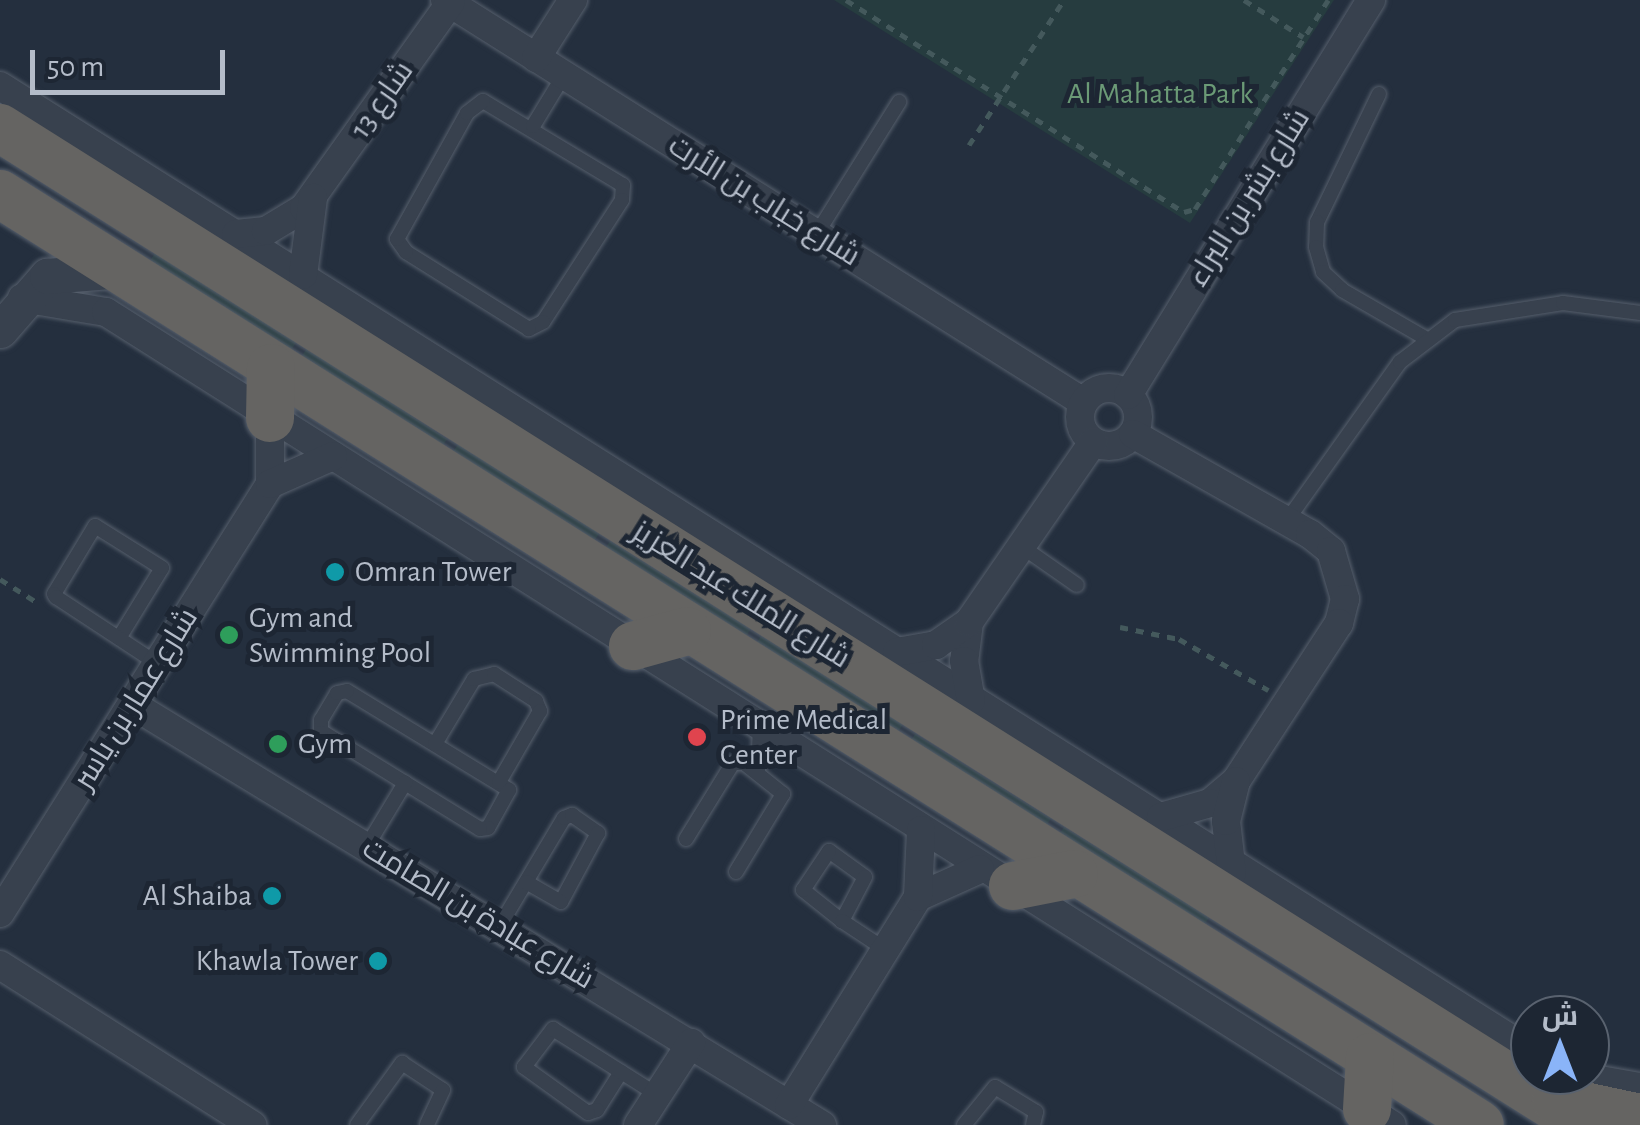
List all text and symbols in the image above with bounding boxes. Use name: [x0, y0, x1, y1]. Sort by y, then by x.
scale bar: [35, 30, 230, 92]
text: 50 m: [47, 52, 104, 82]
street label: شارع 13: [343, 55, 421, 145]
park label: Al Mahatta Park: [1067, 76, 1253, 112]
street label: شارع بشر بن البراء: [1180, 102, 1318, 294]
street label: شارع خباب بن الأرت: [662, 128, 866, 274]
street label: شارع الملك عبد العزيز: [626, 514, 856, 676]
place label: Omran Tower: [355, 554, 511, 590]
marker: Omran Tower: [324, 561, 346, 583]
place label: Gym and Swimming Pool: [249, 600, 431, 670]
street label: شارع عمار بن ياسر: [66, 602, 206, 796]
marker: Gym and Swimming Pool: [218, 624, 240, 646]
place label: Prime Medical Center: [720, 702, 887, 772]
marker: Prime Medical Center: [684, 724, 710, 750]
place label: Gym: [298, 726, 352, 762]
marker: Gym: [267, 733, 289, 755]
street label: شارع عبادة بن الصامت: [356, 831, 600, 997]
place label: Al Shaiba: [142, 878, 252, 914]
marker: Al Shaiba: [261, 885, 283, 907]
place label: Khawla Tower: [196, 943, 358, 979]
marker: Khawla Tower: [367, 950, 389, 972]
north arrow: [1510, 995, 1610, 1095]
text: ش: [1542, 1003, 1578, 1031]

